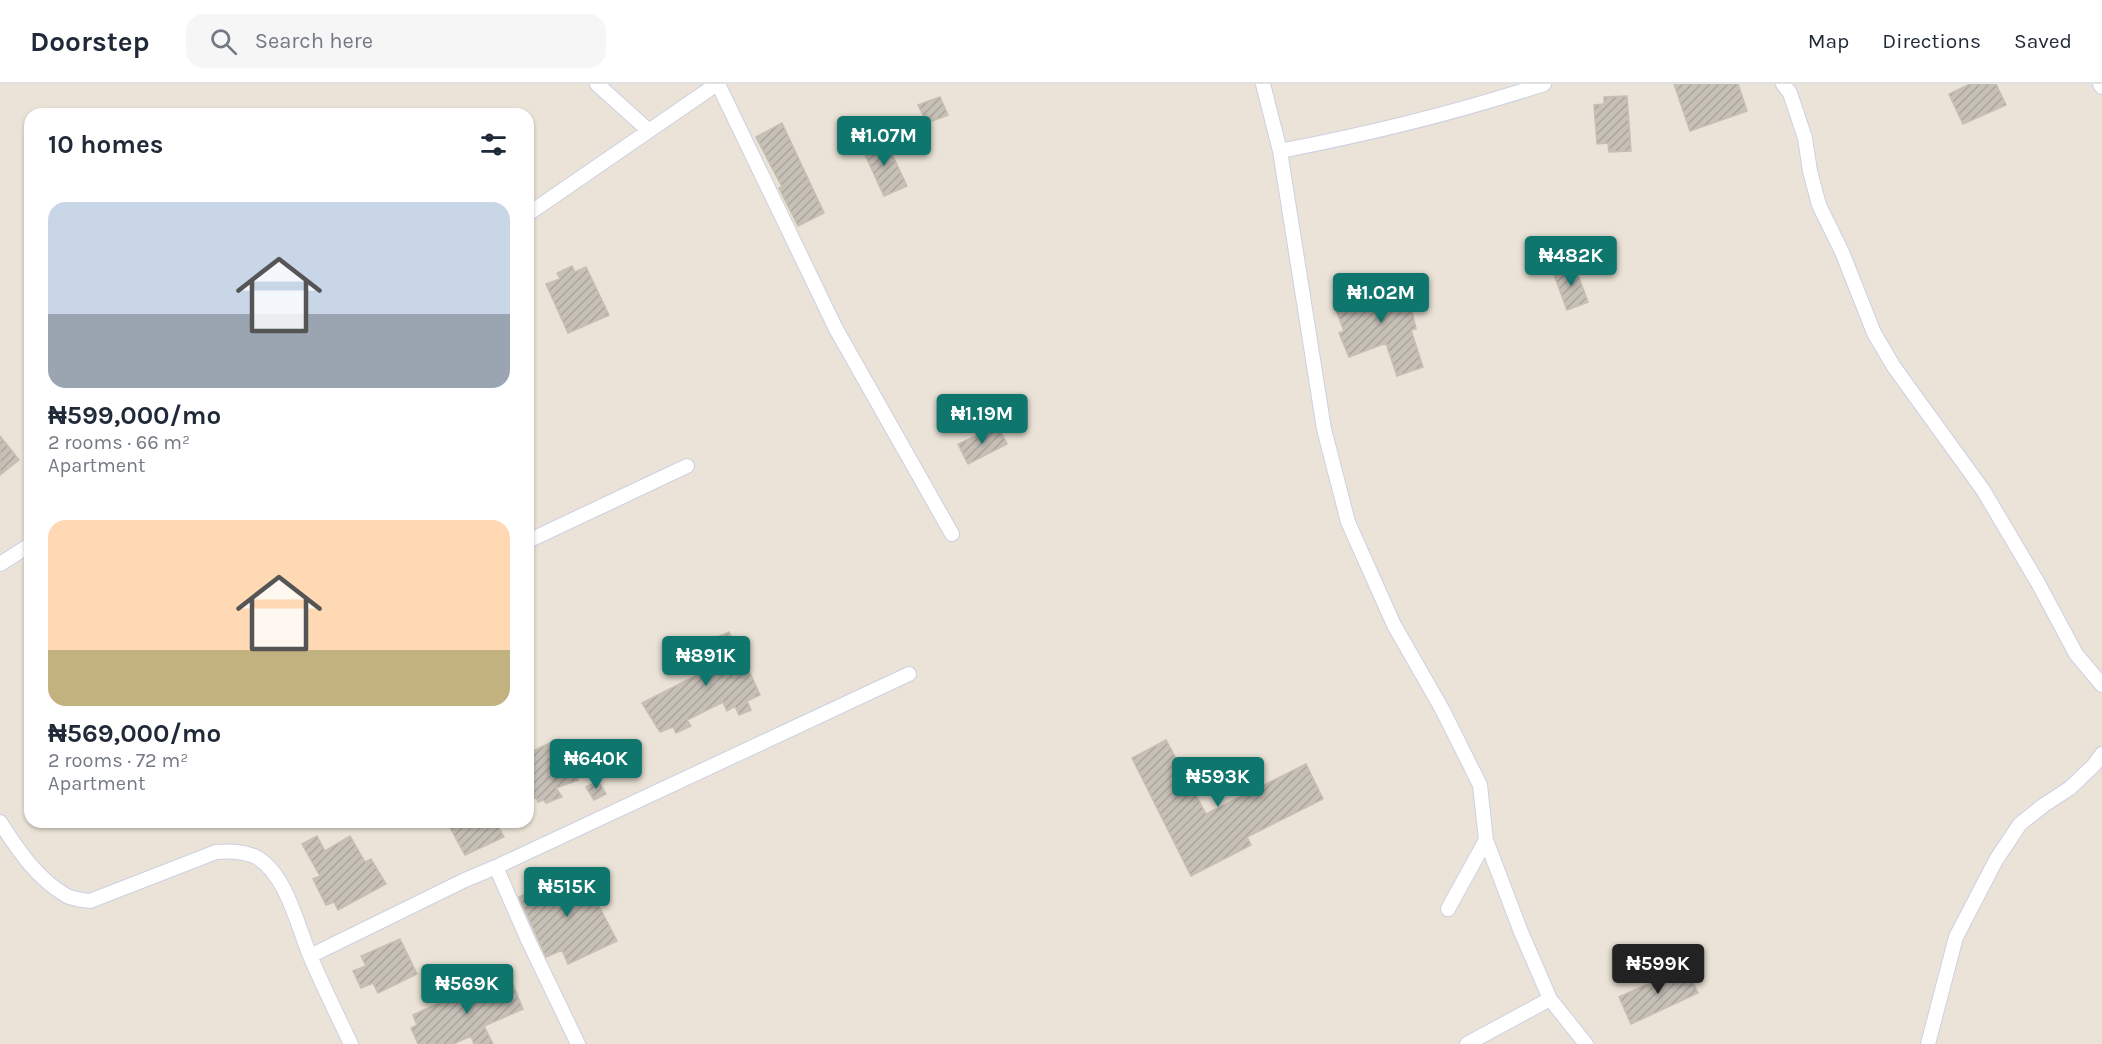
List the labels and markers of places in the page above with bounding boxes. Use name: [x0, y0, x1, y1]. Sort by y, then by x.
pin: ₦1.07M: [835, 116, 933, 167]
pin: ₦482K: [1529, 236, 1613, 287]
pin: ₦1.02M: [1332, 273, 1430, 324]
pin: ₦1.19M: [933, 394, 1031, 445]
pin: ₦891K: [664, 636, 748, 687]
pin: ₦640K: [554, 739, 638, 790]
pin: ₦593K: [1176, 757, 1260, 808]
pin: ₦515K: [525, 867, 609, 918]
pin: ₦599K: [1616, 944, 1700, 995]
pin: ₦569K: [425, 964, 509, 1015]

